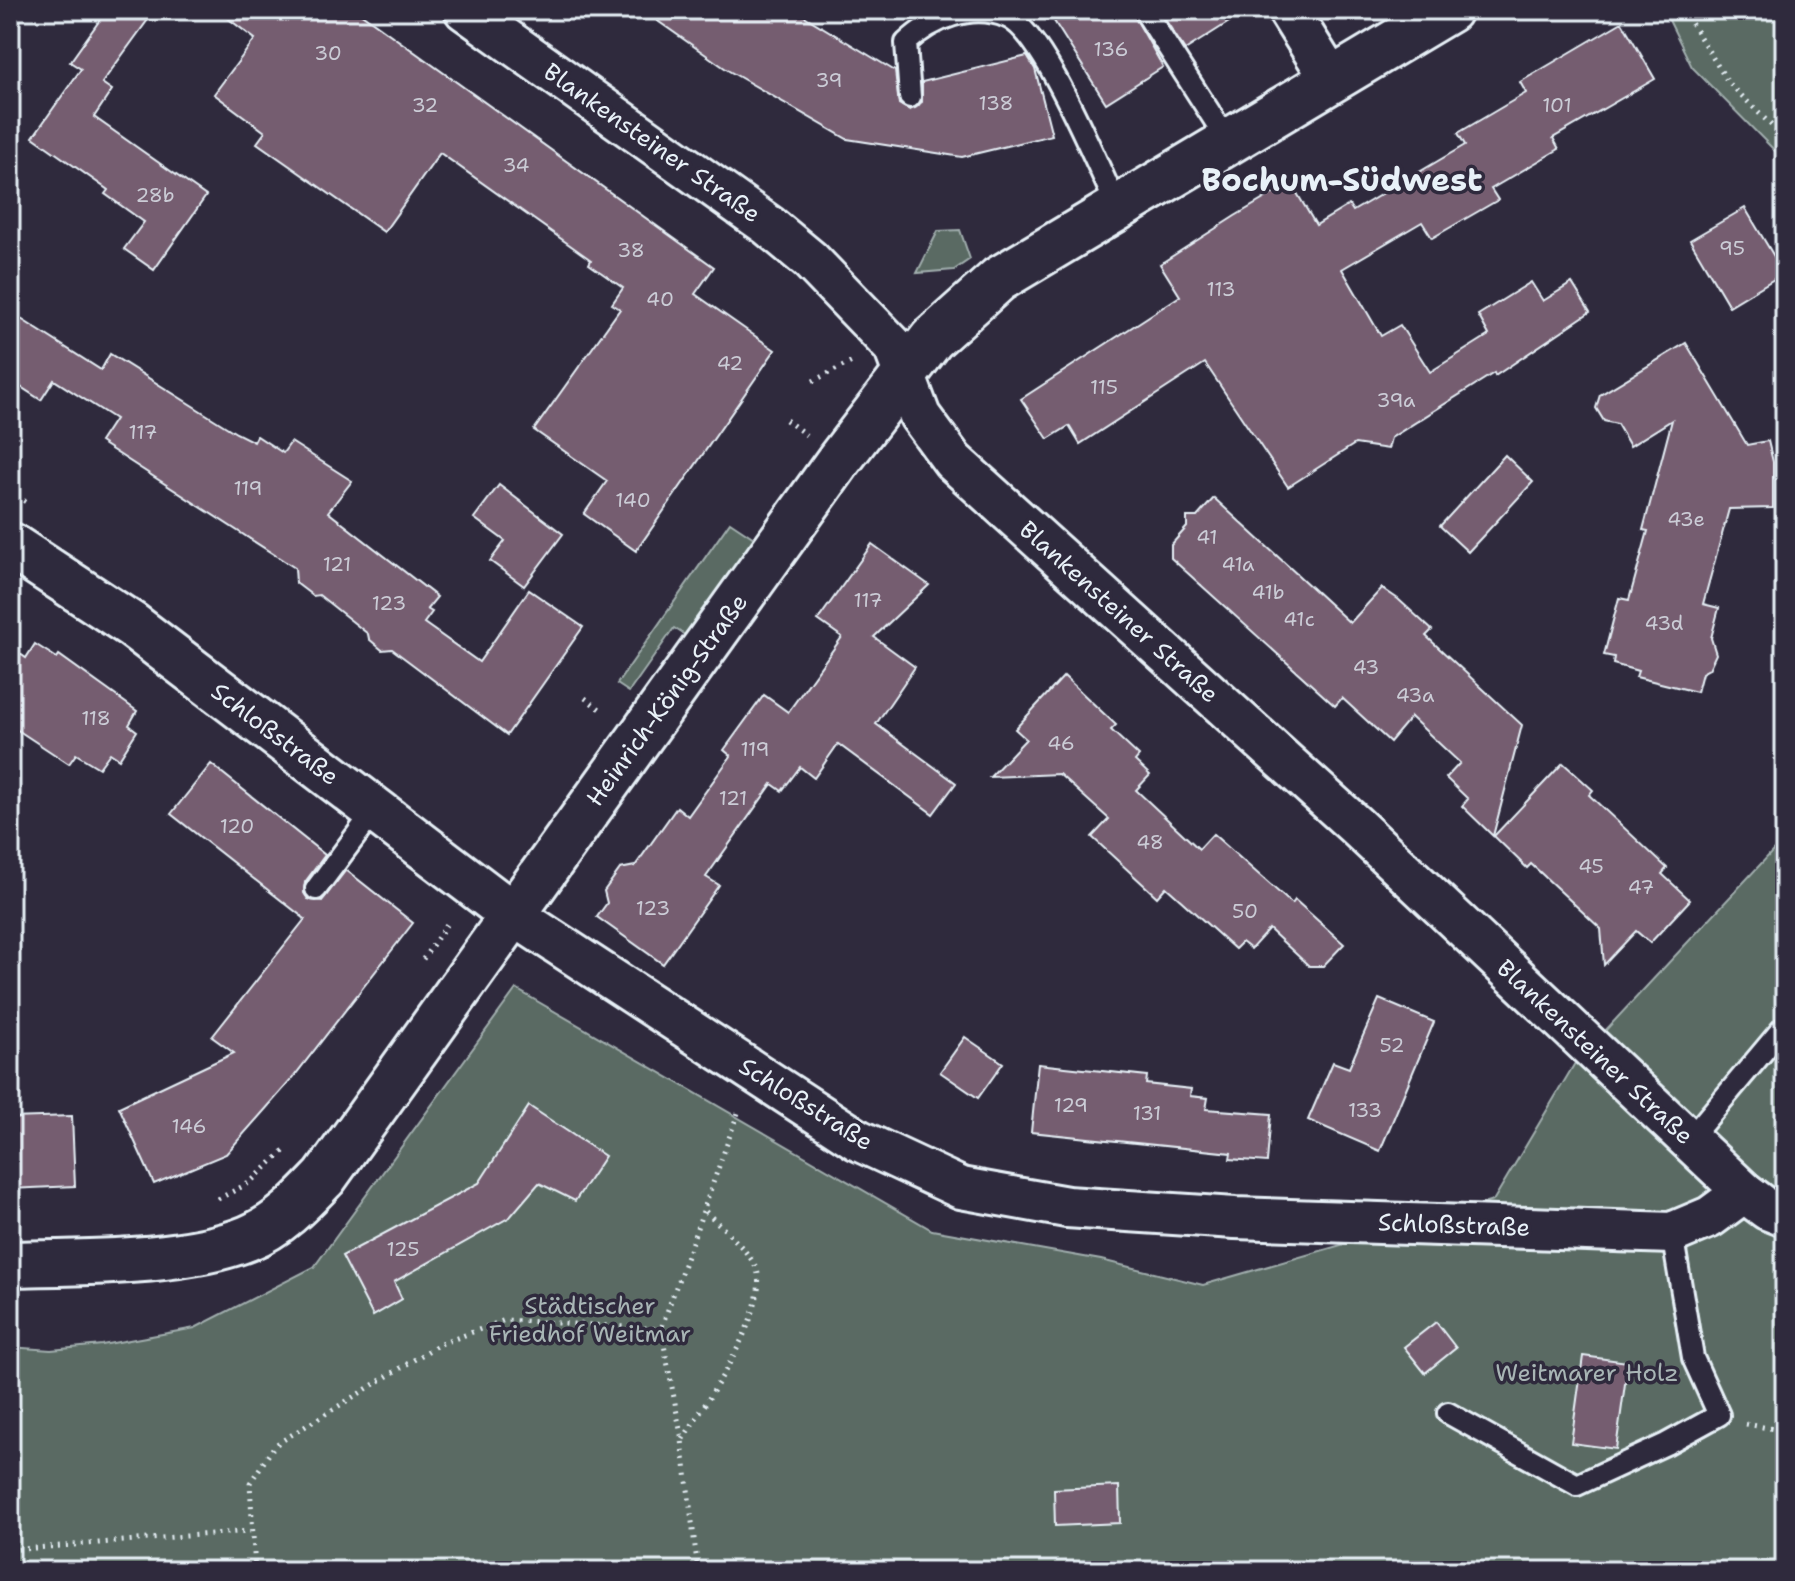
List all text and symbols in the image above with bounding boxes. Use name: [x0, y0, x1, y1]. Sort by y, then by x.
house number: 136: [1094, 36, 1128, 62]
house number: 30: [314, 40, 342, 66]
street label: Blankensteiner Straße: [537, 56, 767, 230]
house number: 39: [816, 67, 842, 93]
house number: 138: [979, 90, 1013, 116]
house number: 32: [412, 92, 438, 118]
house number: 101: [1542, 92, 1572, 118]
house number: 34: [502, 152, 530, 178]
district label: Bochum-Südwest: [1201, 158, 1483, 201]
house number: 28b: [135, 182, 175, 208]
house number: 95: [1719, 235, 1745, 261]
house number: 38: [617, 237, 645, 263]
house number: 113: [1206, 276, 1236, 302]
house number: 40: [646, 286, 674, 312]
house number: 42: [717, 350, 743, 376]
house number: 115: [1090, 374, 1118, 400]
house number: 39a: [1377, 387, 1416, 413]
house number: 117: [129, 419, 158, 445]
house number: 119: [233, 475, 263, 501]
house number: 140: [615, 487, 651, 513]
house number: 43e: [1667, 506, 1705, 532]
street label: Blankensteiner Straße: [1012, 514, 1226, 710]
house number: 41: [1196, 524, 1218, 550]
house number: 121: [323, 551, 351, 577]
house number: 41a: [1221, 551, 1255, 577]
house number: 41b: [1252, 579, 1284, 605]
street label: Heinrich-König-Straße: [579, 587, 755, 813]
house number: 117: [854, 587, 883, 613]
house number: 123: [372, 590, 406, 616]
house number: 41c: [1283, 606, 1315, 632]
house number: 43d: [1645, 610, 1684, 636]
house number: 43: [1353, 654, 1379, 680]
street label: Schloßstraße: [205, 675, 345, 793]
house number: 43a: [1396, 682, 1435, 708]
house number: 118: [81, 705, 111, 731]
house number: 46: [1047, 730, 1075, 756]
house number: 119: [740, 736, 770, 762]
house number: 121: [719, 785, 747, 811]
house number: 120: [220, 813, 254, 839]
house number: 48: [1136, 829, 1164, 855]
house number: 45: [1578, 853, 1604, 879]
house number: 47: [1628, 874, 1654, 900]
house number: 123: [636, 895, 670, 921]
house number: 50: [1232, 898, 1258, 924]
street label: Blankensteiner Straße: [1490, 952, 1700, 1152]
house number: 52: [1379, 1032, 1405, 1058]
street label: Schloßstraße: [733, 1050, 879, 1158]
house number: 129: [1054, 1092, 1088, 1118]
house number: 133: [1348, 1097, 1382, 1123]
house number: 131: [1133, 1100, 1161, 1126]
house number: 146: [171, 1113, 207, 1139]
street label: Schloßstraße: [1377, 1206, 1531, 1244]
house number: 125: [386, 1236, 420, 1262]
park label: Städtischer Friedhof Weitmar: [489, 1290, 691, 1350]
park label: Weitmarer Holz: [1495, 1357, 1679, 1389]

